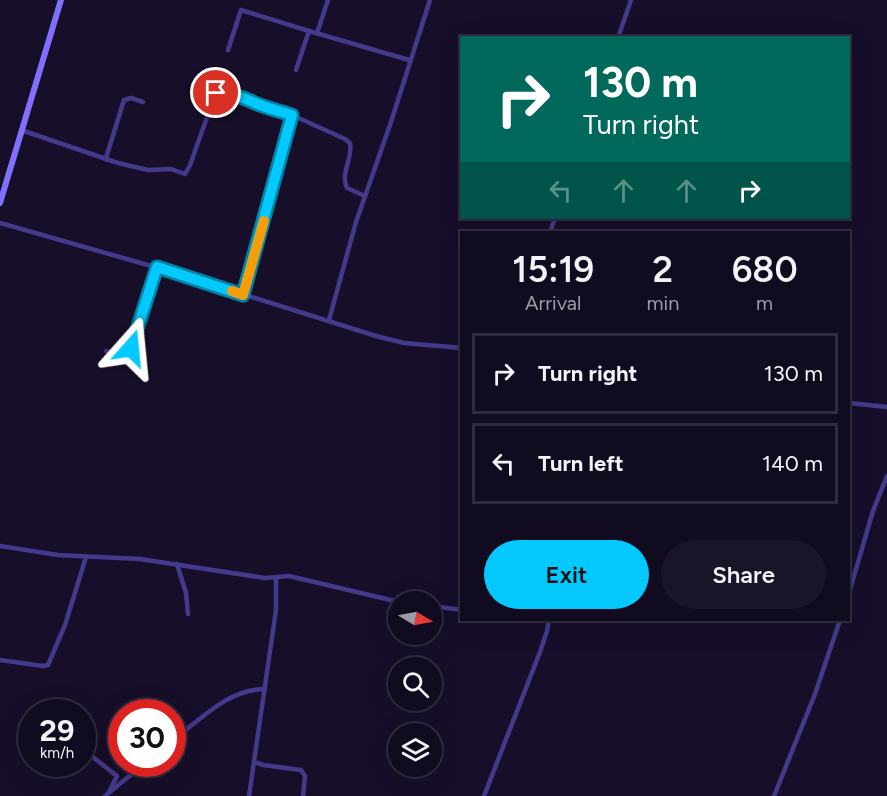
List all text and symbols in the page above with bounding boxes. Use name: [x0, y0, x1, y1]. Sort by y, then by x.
text: 130 m: [583, 57, 698, 108]
icon: right: [484, 60, 562, 138]
pin: [190, 67, 241, 118]
icon: arrive: [199, 76, 232, 109]
text: Turn right: [583, 108, 699, 141]
icon: left: [544, 174, 577, 207]
icon: ahead: [607, 174, 640, 207]
icon: ahead: [670, 174, 703, 207]
icon: right: [733, 174, 766, 207]
text: 15:19: [512, 248, 594, 291]
text: 2: [653, 248, 673, 291]
text: 680: [732, 248, 798, 291]
text: Arrival: [525, 291, 581, 315]
text: min: [646, 291, 679, 315]
text: m: [756, 291, 773, 315]
position arrow: [99, 316, 163, 380]
icon: right: [487, 357, 520, 390]
text: Turn right: [538, 360, 637, 387]
text: 130 m: [764, 360, 823, 387]
icon: left: [487, 447, 520, 480]
text: Turn left: [538, 450, 624, 477]
text: 140 m: [762, 450, 823, 477]
button: Exit: [484, 540, 649, 609]
button: Share: [661, 540, 826, 609]
north arrow: [388, 591, 442, 645]
map controls: [388, 591, 442, 777]
button: search: [388, 657, 442, 711]
speed limit sign: 30: [108, 699, 186, 777]
text: 29: [40, 712, 74, 749]
button: layers: [388, 723, 442, 777]
text: km/h: [40, 744, 74, 762]

